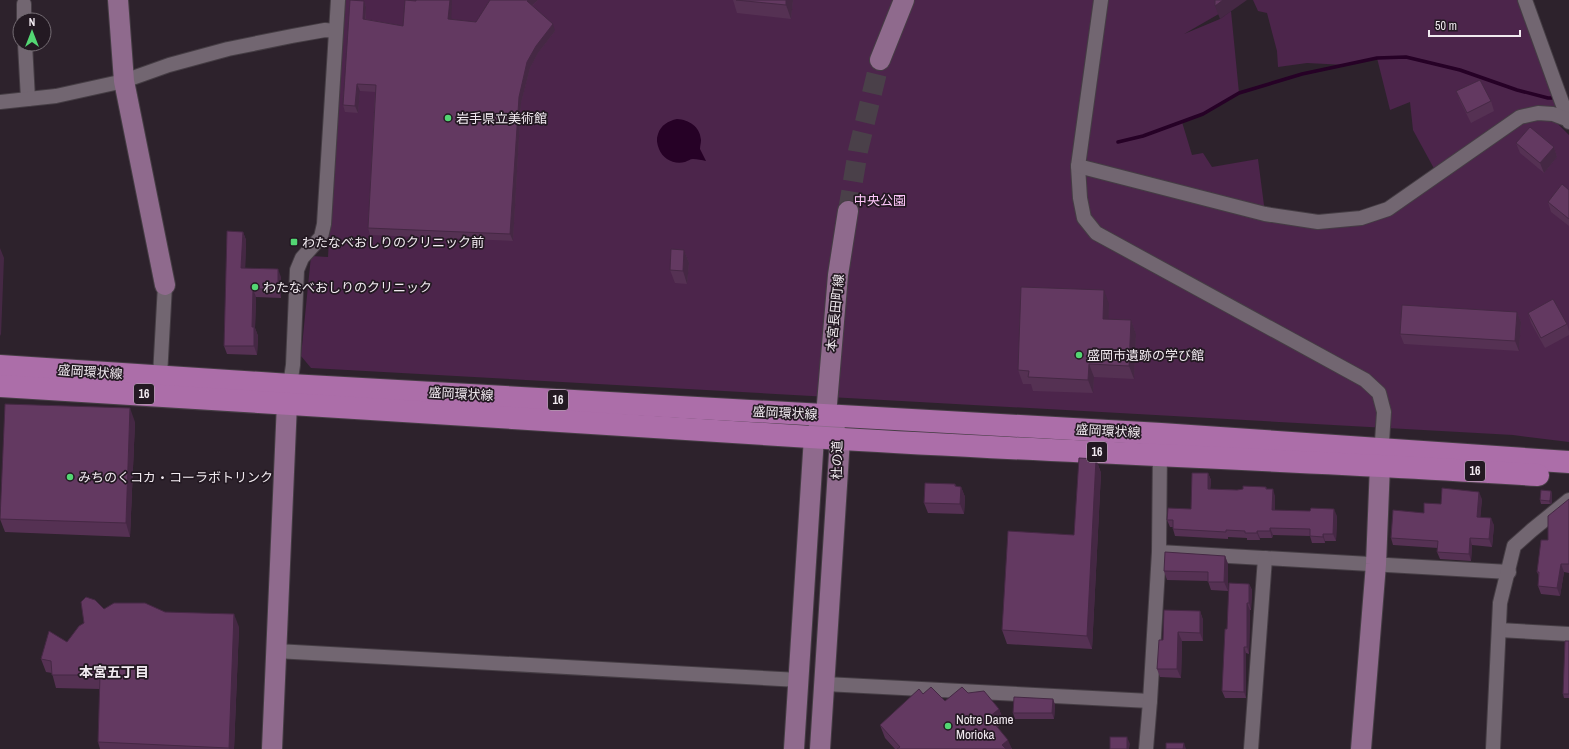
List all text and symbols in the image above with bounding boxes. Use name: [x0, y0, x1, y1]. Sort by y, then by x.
north arrow: [12, 12, 52, 52]
scale bar: [1429, 12, 1520, 38]
text: N: [29, 15, 35, 29]
text: 50 m: [1435, 18, 1457, 34]
place label: 岩手県立美術館: [456, 110, 547, 127]
marker: 岩手県立美術館: [443, 113, 453, 123]
park label: 中央公園: [854, 192, 906, 209]
place label: わたなべおしりのクリニック前: [302, 234, 484, 251]
marker: わたなべおしりのクリニック前: [289, 237, 299, 247]
street label: 本宮長田町線: [822, 273, 848, 353]
place label: わたなべおしりのクリニック: [263, 279, 432, 296]
marker: わたなべおしりのクリニック: [250, 282, 260, 292]
place label: 盛岡市遺跡の学び館: [1087, 347, 1204, 364]
marker: 盛岡市遺跡の学び館: [1074, 350, 1084, 360]
street label: 盛岡環状線: [57, 361, 123, 383]
road number: 16: [134, 384, 154, 404]
street label: 盛岡環状線: [428, 384, 494, 404]
road number: 16: [548, 390, 568, 410]
street label: 盛岡環状線: [752, 403, 818, 423]
street label: 盛岡環状線: [1075, 421, 1141, 441]
street label: 杜の道: [828, 440, 846, 480]
road number: 16: [1087, 442, 1107, 462]
road number: 16: [1465, 461, 1485, 481]
place label: みちのくコカ・コーラボトリンク: [78, 469, 273, 486]
marker: みちのくコカ・コーラボトリンク: [65, 472, 75, 482]
district label: 本宮五丁目: [79, 663, 149, 681]
place label: Notre Dame Morioka: [956, 711, 1014, 743]
marker: Notre Dame Morioka: [943, 721, 953, 731]

